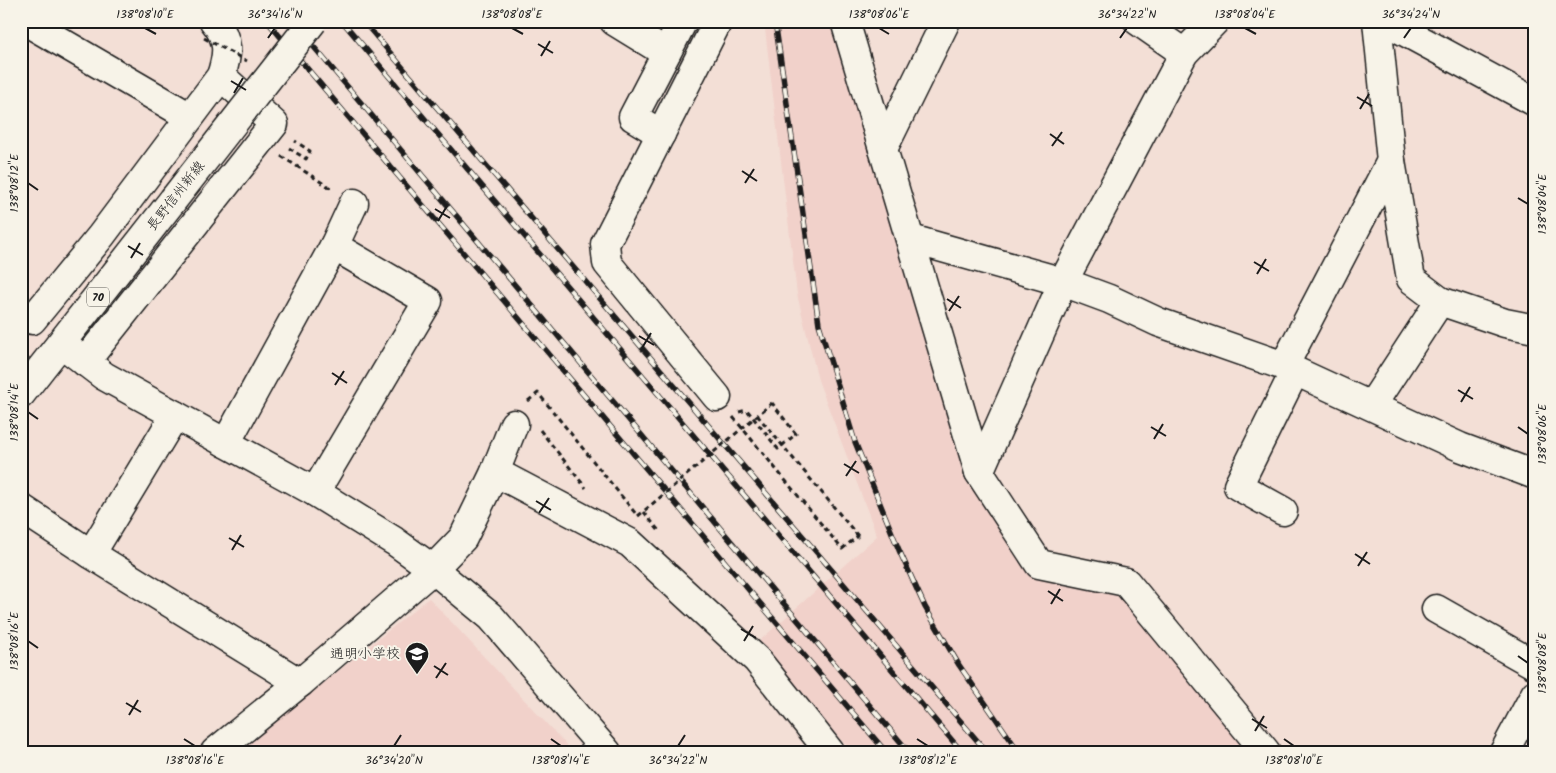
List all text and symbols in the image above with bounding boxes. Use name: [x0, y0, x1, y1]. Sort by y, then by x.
text: 138°08'10"E: [116, 5, 175, 24]
text: 36°34'16"N: [247, 5, 303, 24]
text: 138°08'08"E: [481, 5, 544, 24]
text: 138°08'06"E: [849, 5, 910, 24]
text: 36°34'22"N: [1098, 5, 1156, 24]
text: 138°08'04"E: [1215, 5, 1276, 24]
text: 36°34'24"N: [1382, 5, 1440, 24]
text: 138°08'12"E: [5, 153, 24, 212]
street label: 長野信州新線: [141, 156, 211, 236]
text: 138°08'04"E: [1533, 173, 1552, 234]
road number: 70: [87, 288, 109, 306]
text: 138°08'14"E: [5, 382, 24, 441]
text: 138°08'06"E: [1533, 403, 1552, 464]
text: 138°08'16"E: [5, 611, 24, 670]
text: 138°08'08"E: [1533, 631, 1552, 694]
school or university icon: 通明小学校: [404, 641, 430, 675]
place label: 通明小学校: [330, 643, 400, 665]
text: 138°08'16"E: [166, 751, 225, 770]
text: 36°34'20"N: [365, 751, 423, 770]
text: 138°08'14"E: [532, 751, 591, 770]
text: 36°34'22"N: [649, 751, 707, 770]
text: 138°08'12"E: [899, 751, 958, 770]
text: 138°08'10"E: [1265, 751, 1324, 770]

